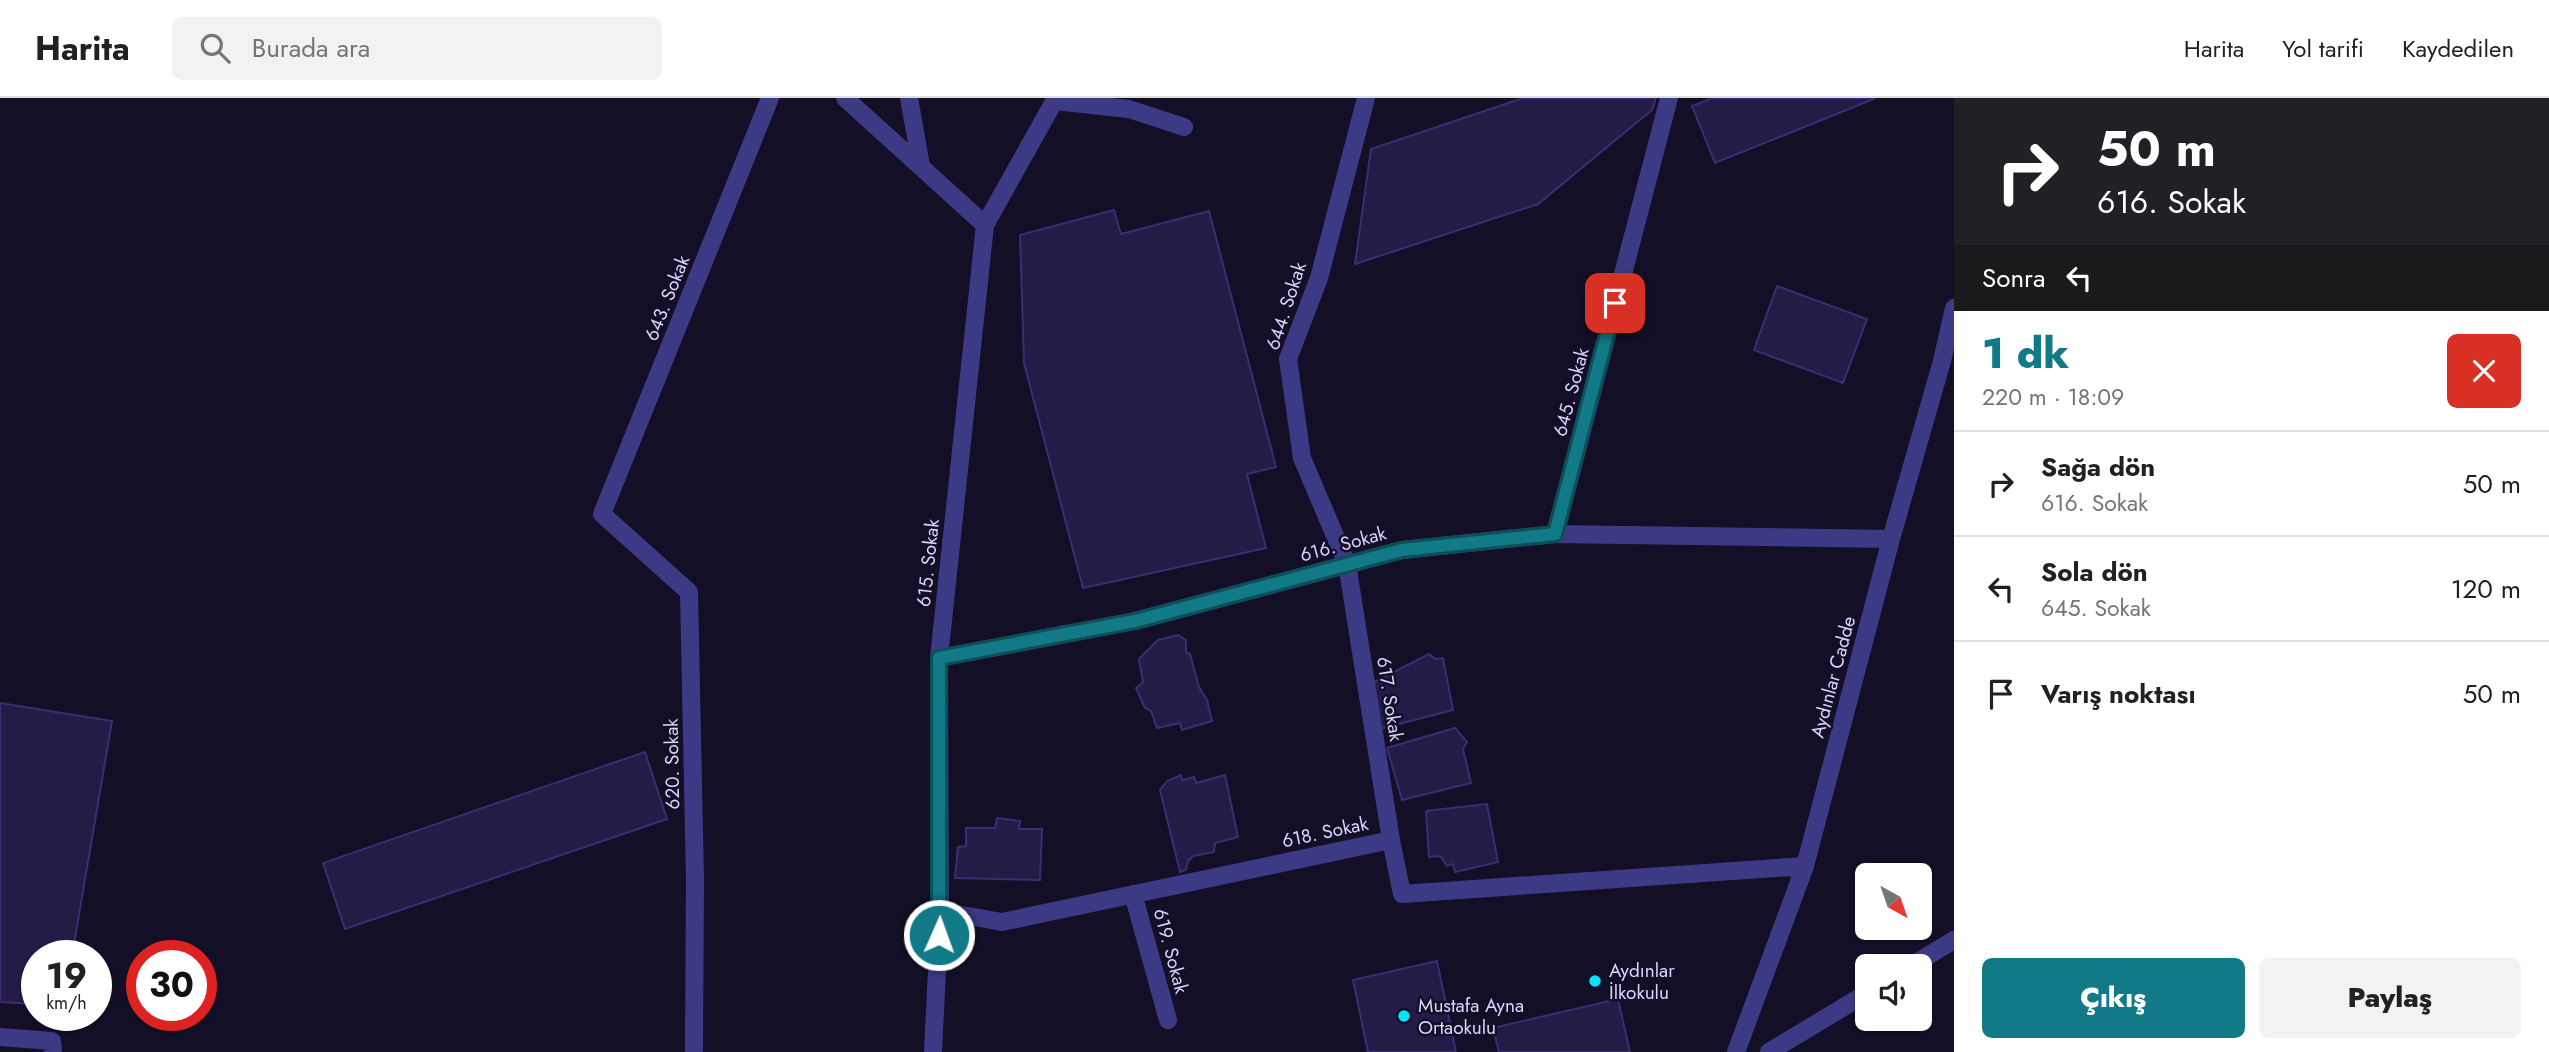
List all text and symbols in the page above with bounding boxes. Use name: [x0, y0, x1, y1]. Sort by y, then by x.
search box: [172, 17, 662, 80]
text: Harita: [35, 25, 130, 72]
icon: search: [196, 29, 234, 67]
text: Burada ara: [252, 29, 370, 67]
text: Harita: [2184, 31, 2244, 66]
text: Yol tarifi: [2282, 31, 2364, 66]
text: Kaydedilen: [2402, 31, 2514, 66]
text: 50 m: [2097, 114, 2216, 184]
icon: right: [1982, 126, 2073, 217]
text: 616. Sokak: [2097, 179, 2246, 225]
street label: 643. Sokak: [638, 251, 697, 345]
street label: 644. Sokak: [1259, 258, 1313, 354]
text: Sonra: [1982, 259, 2046, 297]
icon: left: [2060, 259, 2098, 297]
pin: [1585, 273, 1645, 333]
icon: arrive: [1596, 284, 1634, 322]
text: 1 dk: [1982, 323, 2069, 384]
button: close: [2447, 334, 2521, 408]
street label: 645. Sokak: [1546, 344, 1596, 439]
text: 220 m · 18:09: [1982, 380, 2124, 414]
text: Sağa dön: [2041, 448, 2155, 486]
icon: right: [1982, 465, 2020, 503]
text: 50 m: [2463, 465, 2521, 503]
text: 616. Sokak: [2041, 486, 2148, 520]
street label: 615. Sokak: [910, 517, 946, 608]
street label: 616. Sokak: [1297, 519, 1390, 568]
text: Sola dön: [2041, 553, 2148, 591]
icon: left: [1982, 570, 2020, 608]
text: 120 m: [2451, 570, 2521, 608]
text: 645. Sokak: [2041, 591, 2151, 625]
street label: Aydınlar Cadde: [1804, 613, 1862, 741]
street label: 617. Sokak: [1370, 655, 1410, 744]
icon: arrive: [1982, 675, 2020, 713]
text: Varış noktası: [2041, 675, 2196, 713]
text: 50 m: [2463, 675, 2521, 713]
street label: 620. Sokak: [658, 718, 686, 810]
street label: 618. Sokak: [1279, 810, 1371, 854]
north arrow: [1855, 863, 1932, 940]
map controls: [1855, 863, 1932, 1031]
position arrow: [902, 898, 976, 972]
street label: 619. Sokak: [1147, 905, 1195, 997]
speed limit sign: 30: [126, 940, 217, 1031]
text: 19: [46, 951, 87, 1001]
button: sound: [1855, 954, 1932, 1031]
place label: Aydınlar İlkokulu: [1609, 957, 1675, 1006]
button: Çıkış: [1982, 958, 2245, 1038]
button: Paylaş: [2259, 958, 2521, 1038]
marker: Aydınlar İlkokulu: [1587, 973, 1603, 989]
text: km/h: [46, 990, 87, 1016]
place label: Mustafa Ayna Ortaokulu: [1418, 992, 1524, 1041]
marker: Mustafa Ayna Ortaokulu: [1396, 1008, 1412, 1024]

